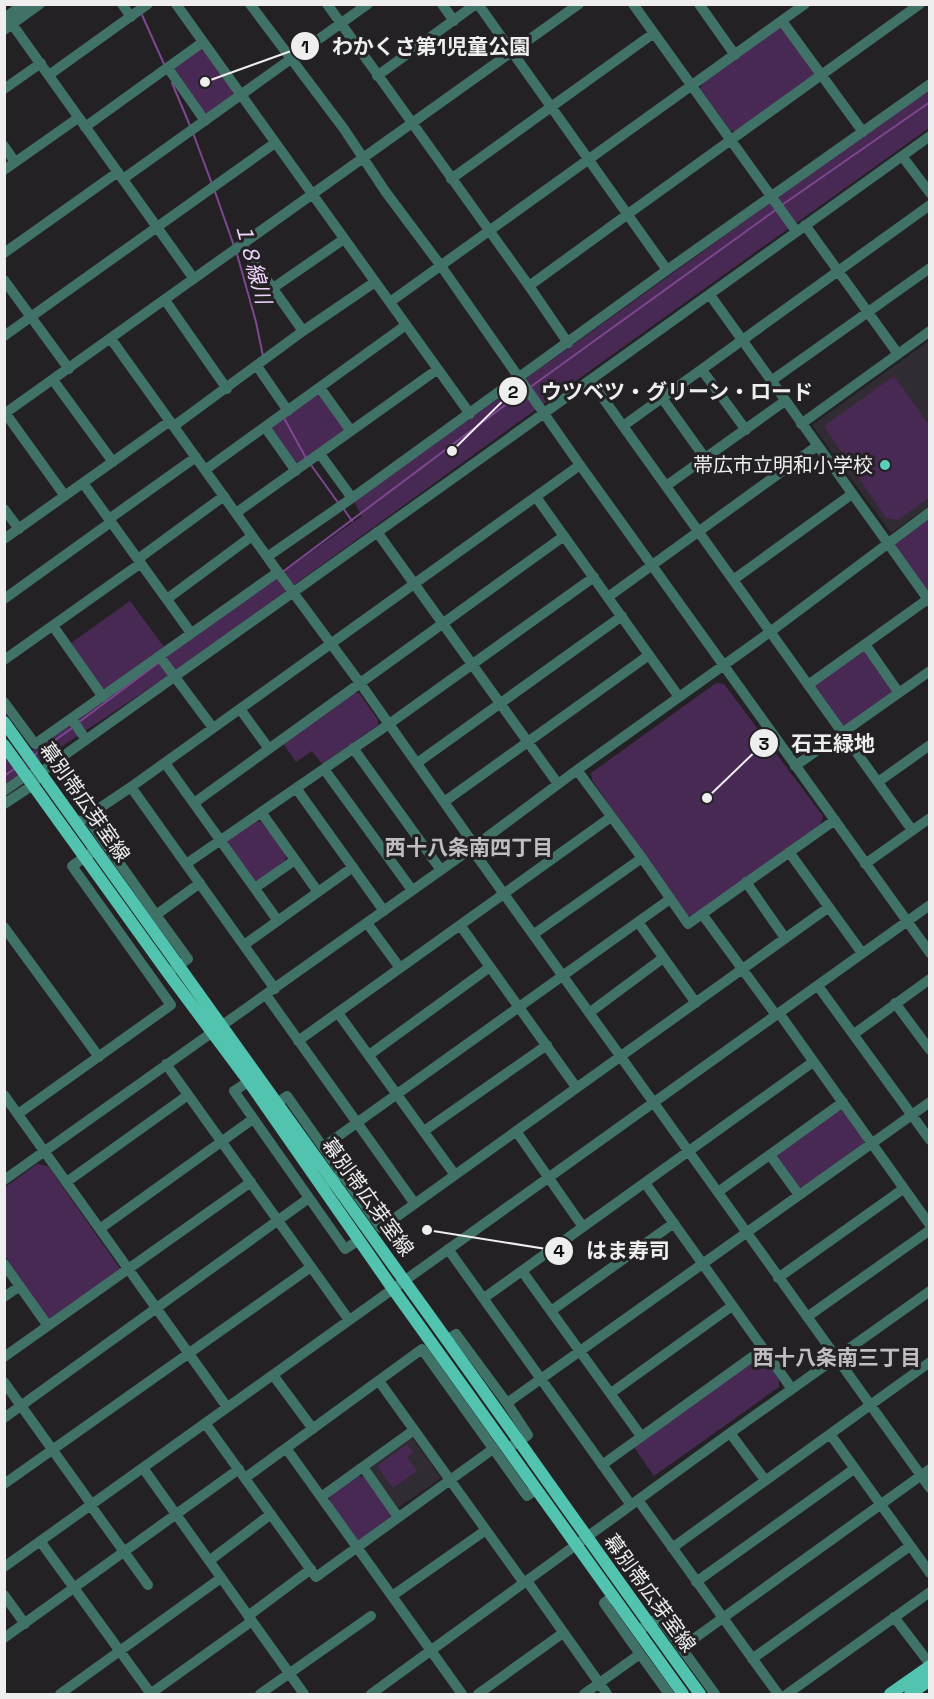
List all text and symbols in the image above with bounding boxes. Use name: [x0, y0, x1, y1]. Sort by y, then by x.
callout: わかくさ第1児童公園: [290, 27, 542, 66]
text: わかくさ第1児童公園: [332, 33, 530, 60]
text: 1: [301, 35, 309, 58]
water label: １８線川: [230, 219, 278, 309]
callout: ウツベツ・グリーン・ロード: [498, 372, 825, 411]
text: ウツベツ・グリーン・ロード: [541, 378, 813, 405]
text: 2: [508, 380, 519, 403]
place label: 帯広市立明和小学校: [693, 452, 873, 478]
marker: 帯広市立明和小学校: [878, 458, 892, 472]
callout: 石王緑地: [749, 724, 887, 763]
text: 石王緑地: [791, 730, 875, 757]
text: 3: [759, 732, 770, 755]
street label: 幕別帯広芽室線: [34, 737, 136, 867]
district label: 西十八条南四丁目: [385, 834, 553, 861]
street label: 幕別帯広芽室線: [316, 1133, 420, 1261]
callout: はま寿司: [544, 1231, 682, 1270]
text: はま寿司: [586, 1237, 670, 1264]
text: 4: [553, 1239, 565, 1262]
district label: 西十八条南三丁目: [753, 1344, 921, 1371]
street label: 幕別帯広芽室線: [598, 1529, 702, 1657]

